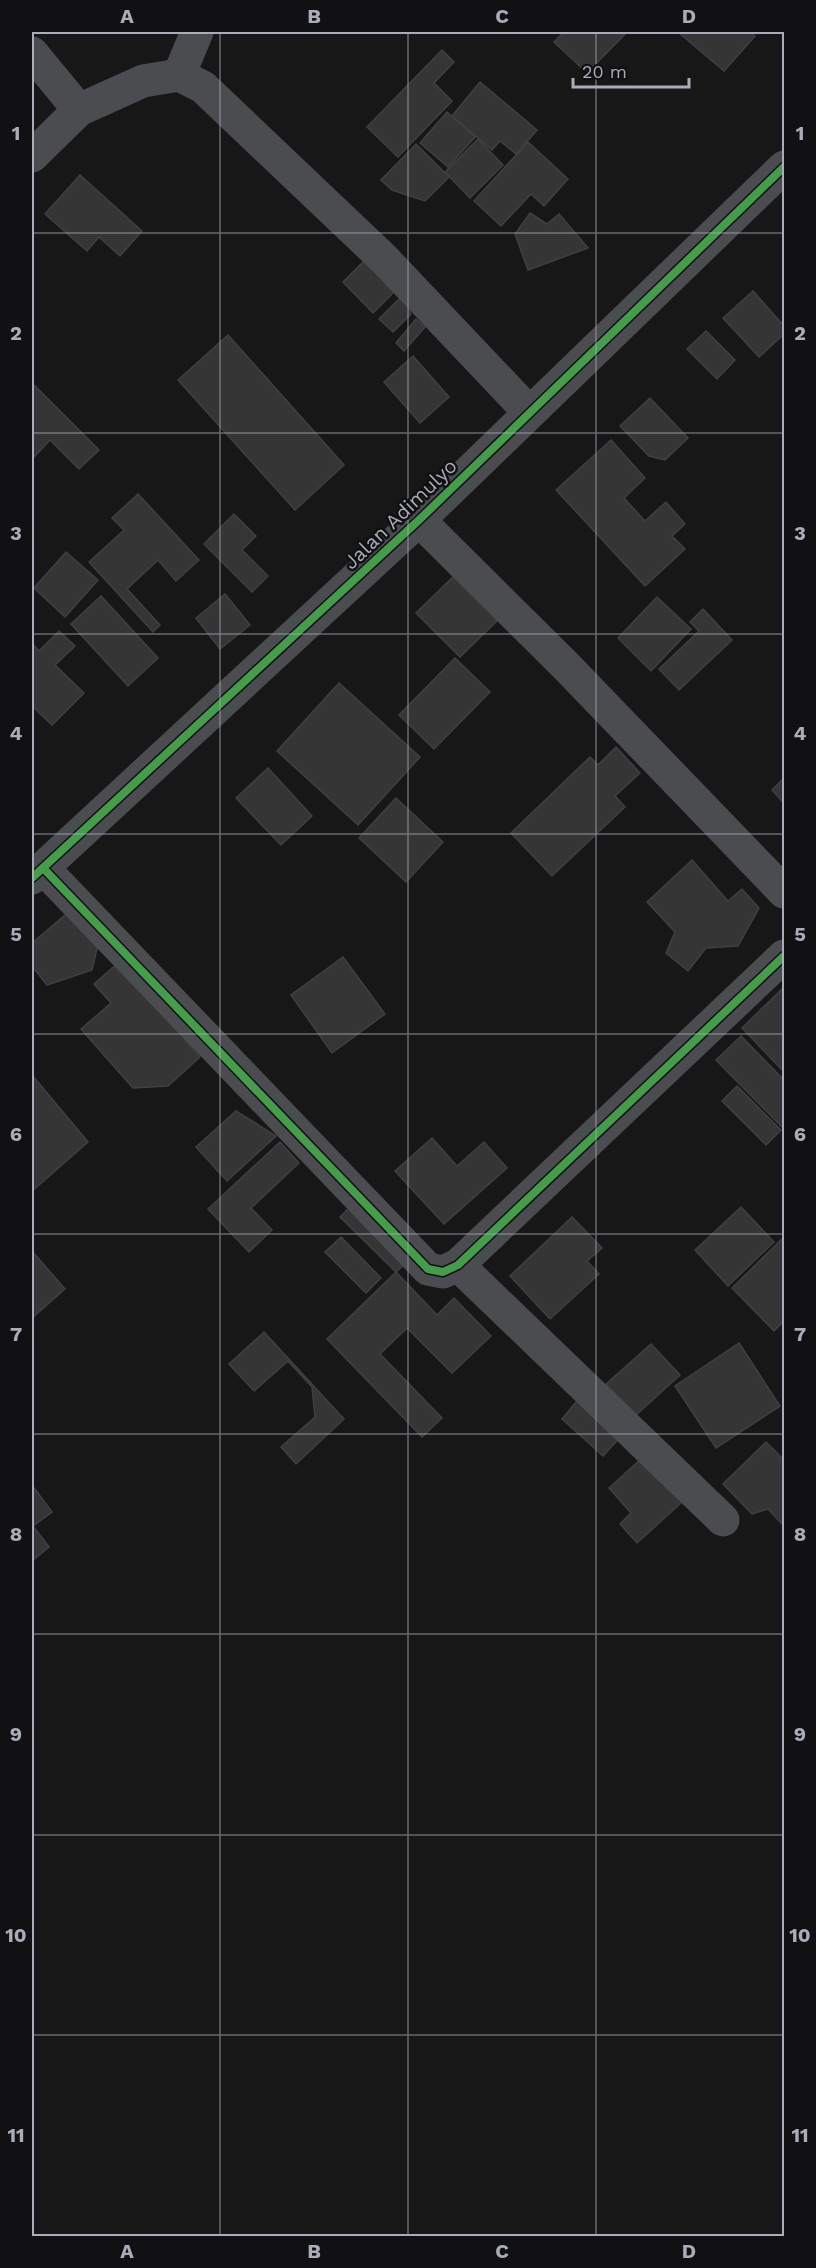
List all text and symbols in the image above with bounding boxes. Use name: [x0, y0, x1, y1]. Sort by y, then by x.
text: A: [120, 4, 134, 28]
text: B: [307, 4, 321, 28]
text: C: [495, 4, 509, 28]
text: D: [682, 4, 696, 28]
scale bar: [573, 51, 688, 89]
text: 20 m: [582, 61, 627, 82]
text: 1: [12, 121, 20, 145]
text: 1: [796, 121, 804, 145]
text: 2: [10, 321, 22, 345]
text: 2: [794, 321, 806, 345]
street label: Jalan Adimulyo: [338, 454, 462, 574]
text: 3: [10, 521, 22, 545]
text: 3: [794, 521, 806, 545]
text: 4: [10, 721, 23, 745]
text: 4: [794, 721, 807, 745]
text: 5: [10, 922, 22, 946]
text: 5: [794, 922, 806, 946]
text: 6: [10, 1122, 22, 1146]
text: 6: [794, 1122, 806, 1146]
text: 7: [10, 1322, 22, 1346]
text: 7: [794, 1322, 806, 1346]
text: 8: [10, 1522, 22, 1546]
text: 8: [794, 1522, 806, 1546]
text: 9: [10, 1722, 22, 1746]
text: 9: [794, 1722, 806, 1746]
text: 10: [5, 1923, 27, 1947]
text: 10: [789, 1923, 811, 1947]
text: 11: [7, 2123, 25, 2147]
text: 11: [791, 2123, 809, 2147]
text: A: [120, 2239, 134, 2263]
text: B: [307, 2239, 321, 2263]
text: C: [495, 2239, 509, 2263]
text: D: [682, 2239, 696, 2263]

